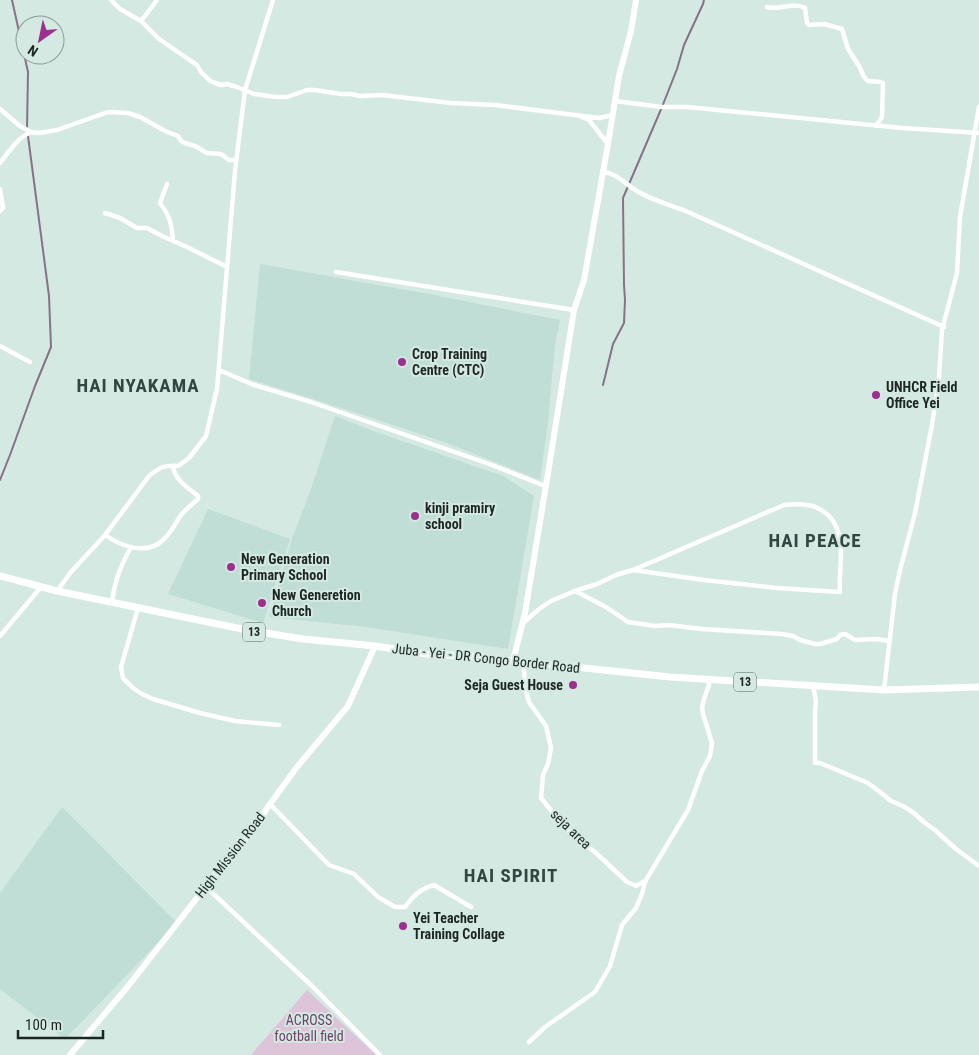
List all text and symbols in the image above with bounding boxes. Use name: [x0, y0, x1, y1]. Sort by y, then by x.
north arrow: [15, 15, 65, 65]
text: N: [25, 42, 41, 60]
place label: Crop Training Centre (CTC): [412, 346, 487, 379]
marker: Crop Training Centre (CTC): [396, 356, 408, 368]
district label: HAI NYAKAMA: [76, 374, 200, 397]
place label: UNHCR Field Office Yei: [886, 379, 958, 411]
marker: UNHCR Field Office Yei: [870, 389, 882, 401]
place label: kinji pramiry school: [425, 500, 496, 532]
marker: kinji pramiry school: [409, 510, 421, 522]
district label: HAI PEACE: [768, 529, 862, 552]
place label: New Generation Primary School: [241, 551, 330, 583]
marker: New Generation Primary School: [225, 561, 237, 573]
place label: New Generetion Church: [272, 587, 361, 619]
marker: New Generetion Church: [256, 597, 268, 609]
road number: 13: [243, 622, 265, 642]
street label: Juba - Yei - DR Congo Border Road: [391, 640, 581, 676]
road number: 13: [734, 672, 756, 692]
place label: Seja Guest House: [464, 677, 563, 693]
marker: Seja Guest House: [567, 679, 579, 691]
street label: seja area: [547, 806, 595, 852]
street label: High Mission Road: [192, 809, 268, 901]
district label: HAI SPIRIT: [464, 864, 558, 887]
place label: Yei Teacher Training Collage: [413, 910, 505, 942]
marker: Yei Teacher Training Collage: [397, 920, 409, 932]
scale bar: [18, 1008, 102, 1040]
park label: ACROSS football field: [274, 1012, 344, 1044]
text: 100 m: [25, 1016, 62, 1034]

